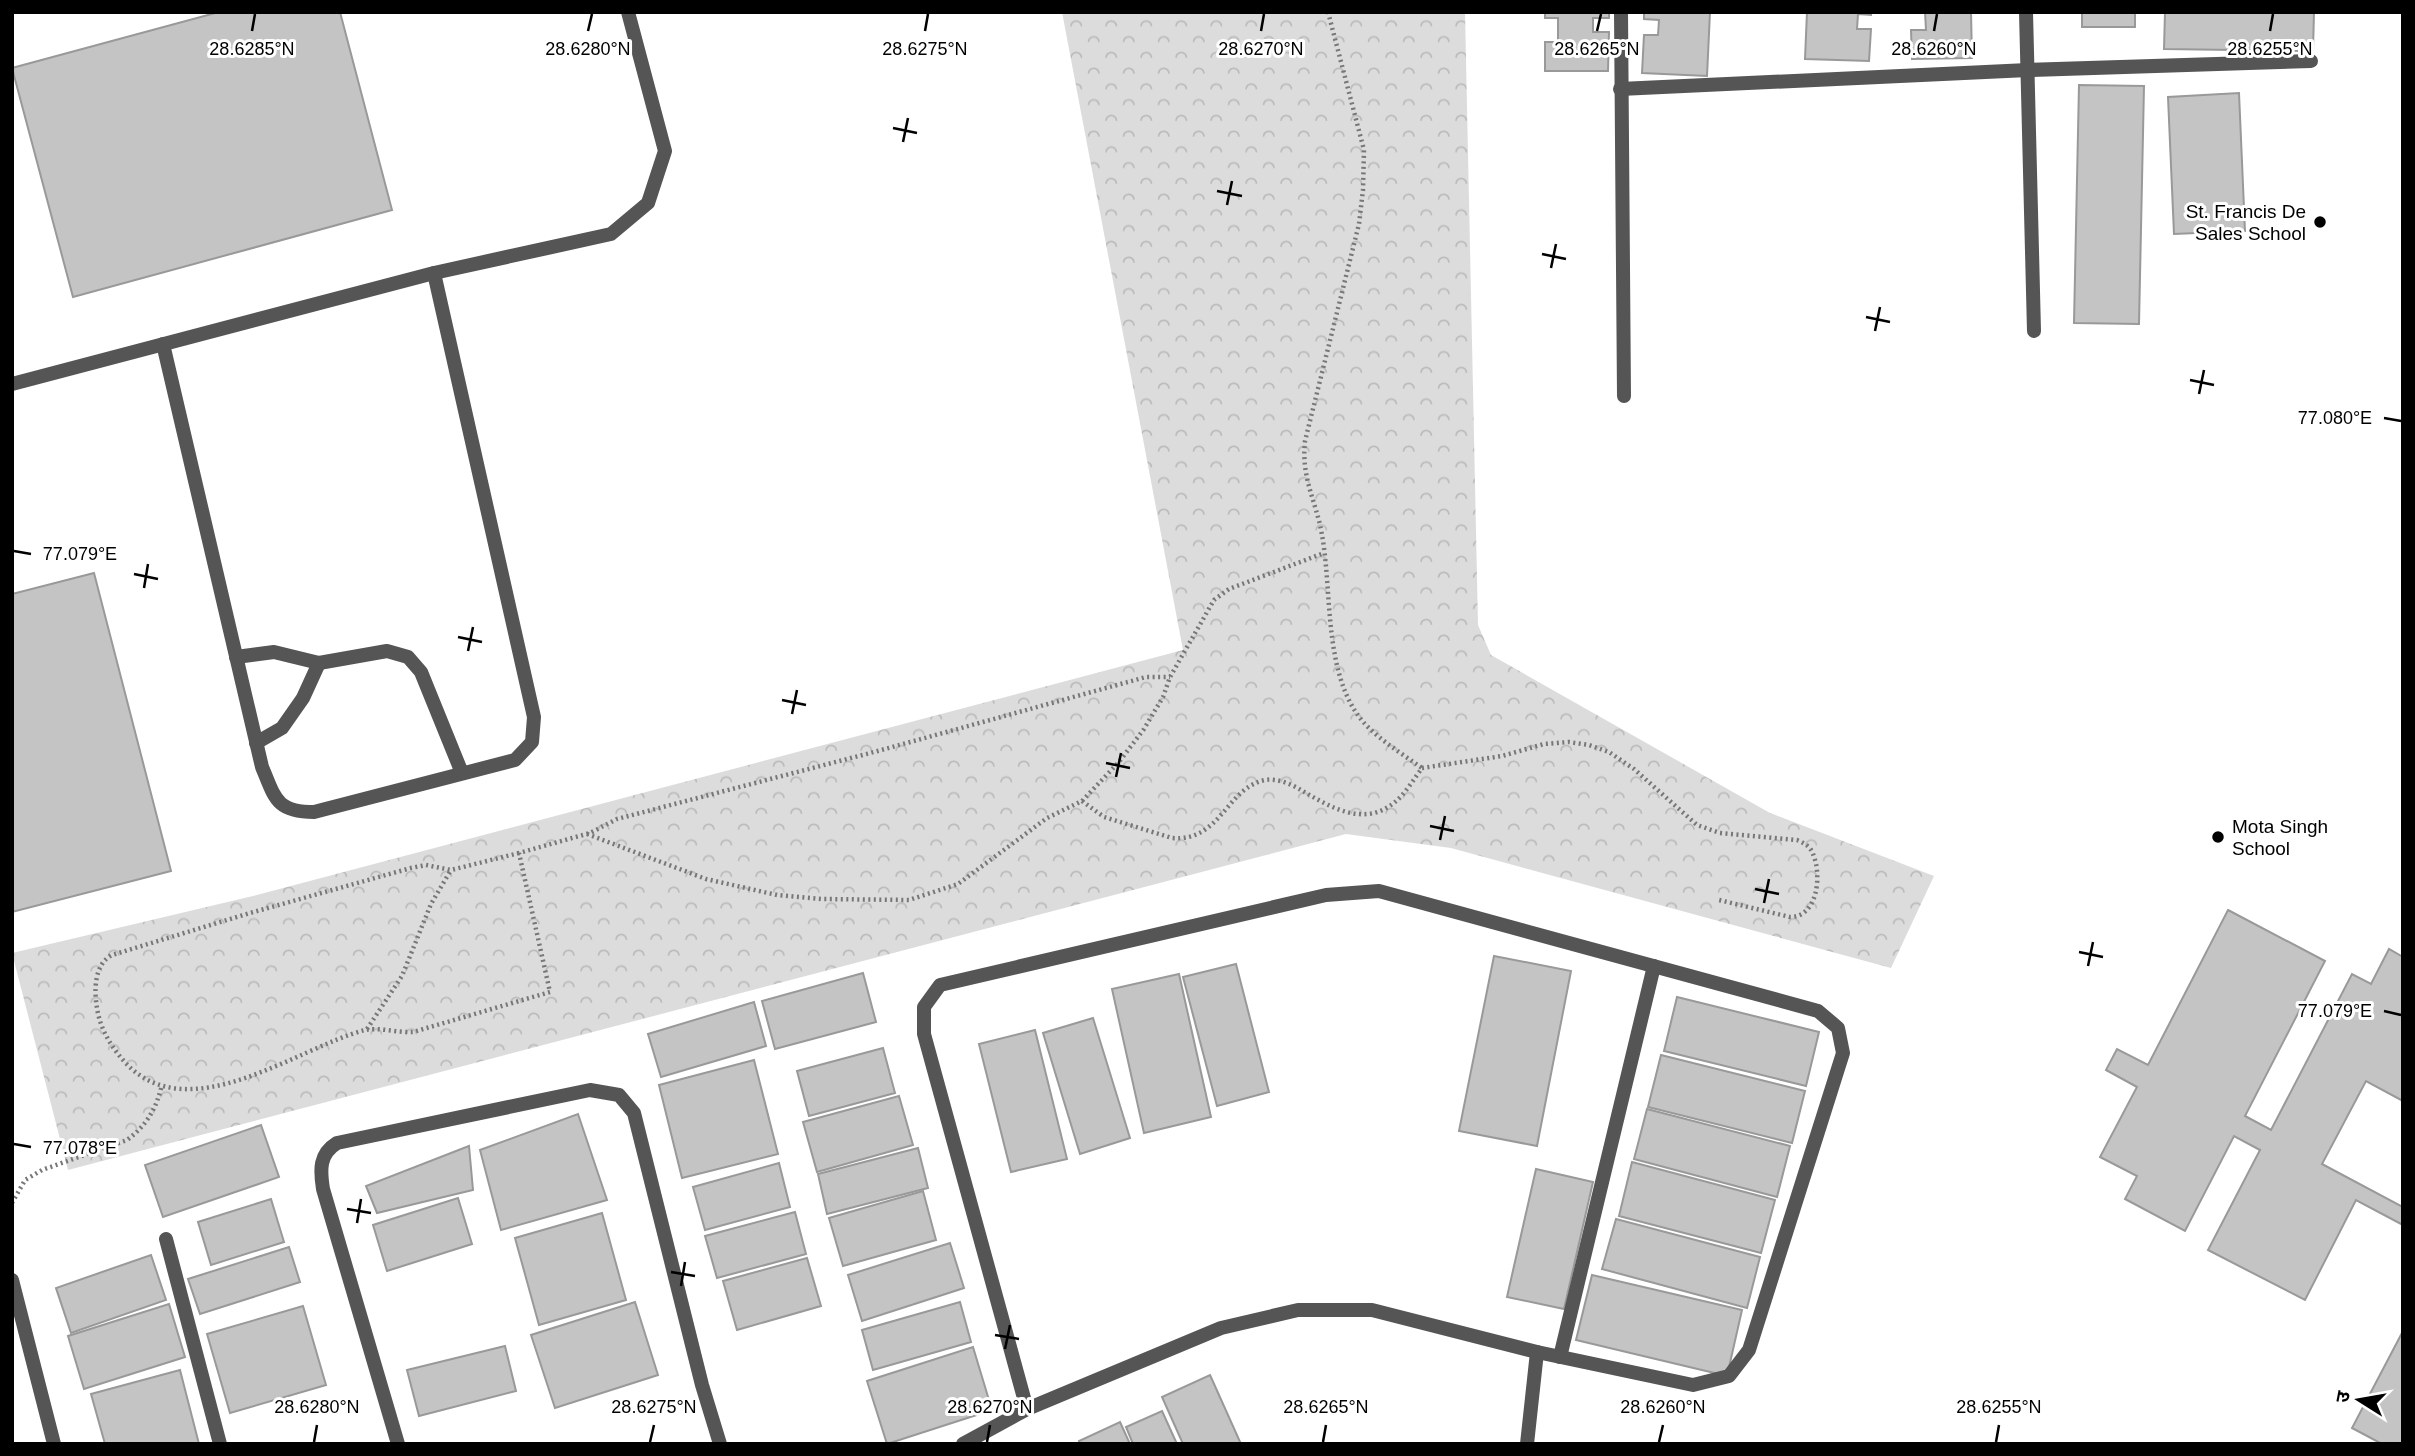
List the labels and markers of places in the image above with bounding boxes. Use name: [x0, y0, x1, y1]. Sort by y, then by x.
place label: St. Francis De Sales School: [2186, 201, 2306, 244]
marker: St. Francis De Sales School: [2312, 214, 2328, 230]
place label: Mota Singh School: [2232, 816, 2328, 859]
marker: Mota Singh School: [2210, 829, 2226, 845]

